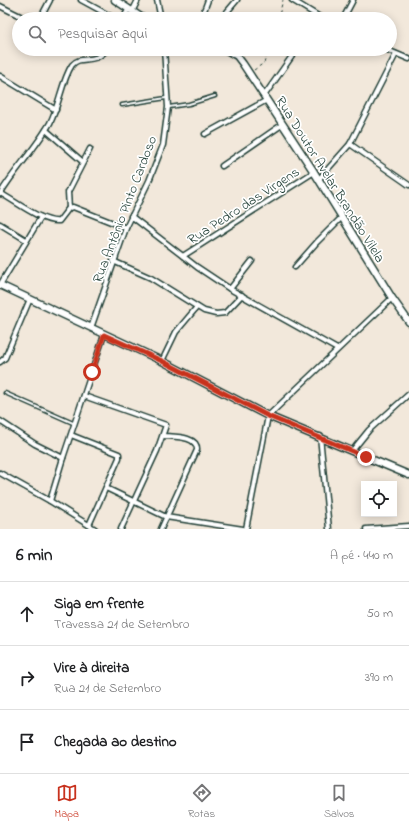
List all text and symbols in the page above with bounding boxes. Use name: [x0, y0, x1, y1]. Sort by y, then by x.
search box: [12, 12, 397, 56]
icon: search: [26, 23, 48, 45]
text: Pesquisar aqui: [58, 23, 147, 45]
street label: Rua Doutor Avelar Brandão Vilela: [270, 92, 390, 267]
street label: Rua Antônio Pinto Cardoso: [88, 133, 163, 286]
street label: Rua Pedro das Virgens: [184, 162, 305, 251]
route start: [83, 363, 101, 381]
route end: [357, 448, 375, 466]
map controls: [361, 481, 397, 517]
button: locate: [361, 481, 397, 517]
text: 6 min: [16, 543, 52, 568]
text: A pé · 440 m: [330, 546, 393, 565]
text: Siga em frente: [54, 593, 144, 615]
icon: ahead: [16, 603, 38, 625]
text: 50 m: [367, 604, 393, 623]
text: Travessa 21 de Setembro: [54, 615, 190, 634]
text: Vire à direita: [54, 657, 129, 679]
icon: right: [16, 667, 38, 689]
text: 390 m: [365, 668, 393, 687]
text: Rua 21 de Setembro: [54, 679, 161, 698]
icon: arrive: [16, 731, 38, 753]
text: Chegada ao destino: [54, 731, 177, 753]
tab: Mapa: [54, 782, 79, 822]
tab: Rotas: [188, 782, 215, 822]
tab: Salvos: [324, 782, 354, 822]

